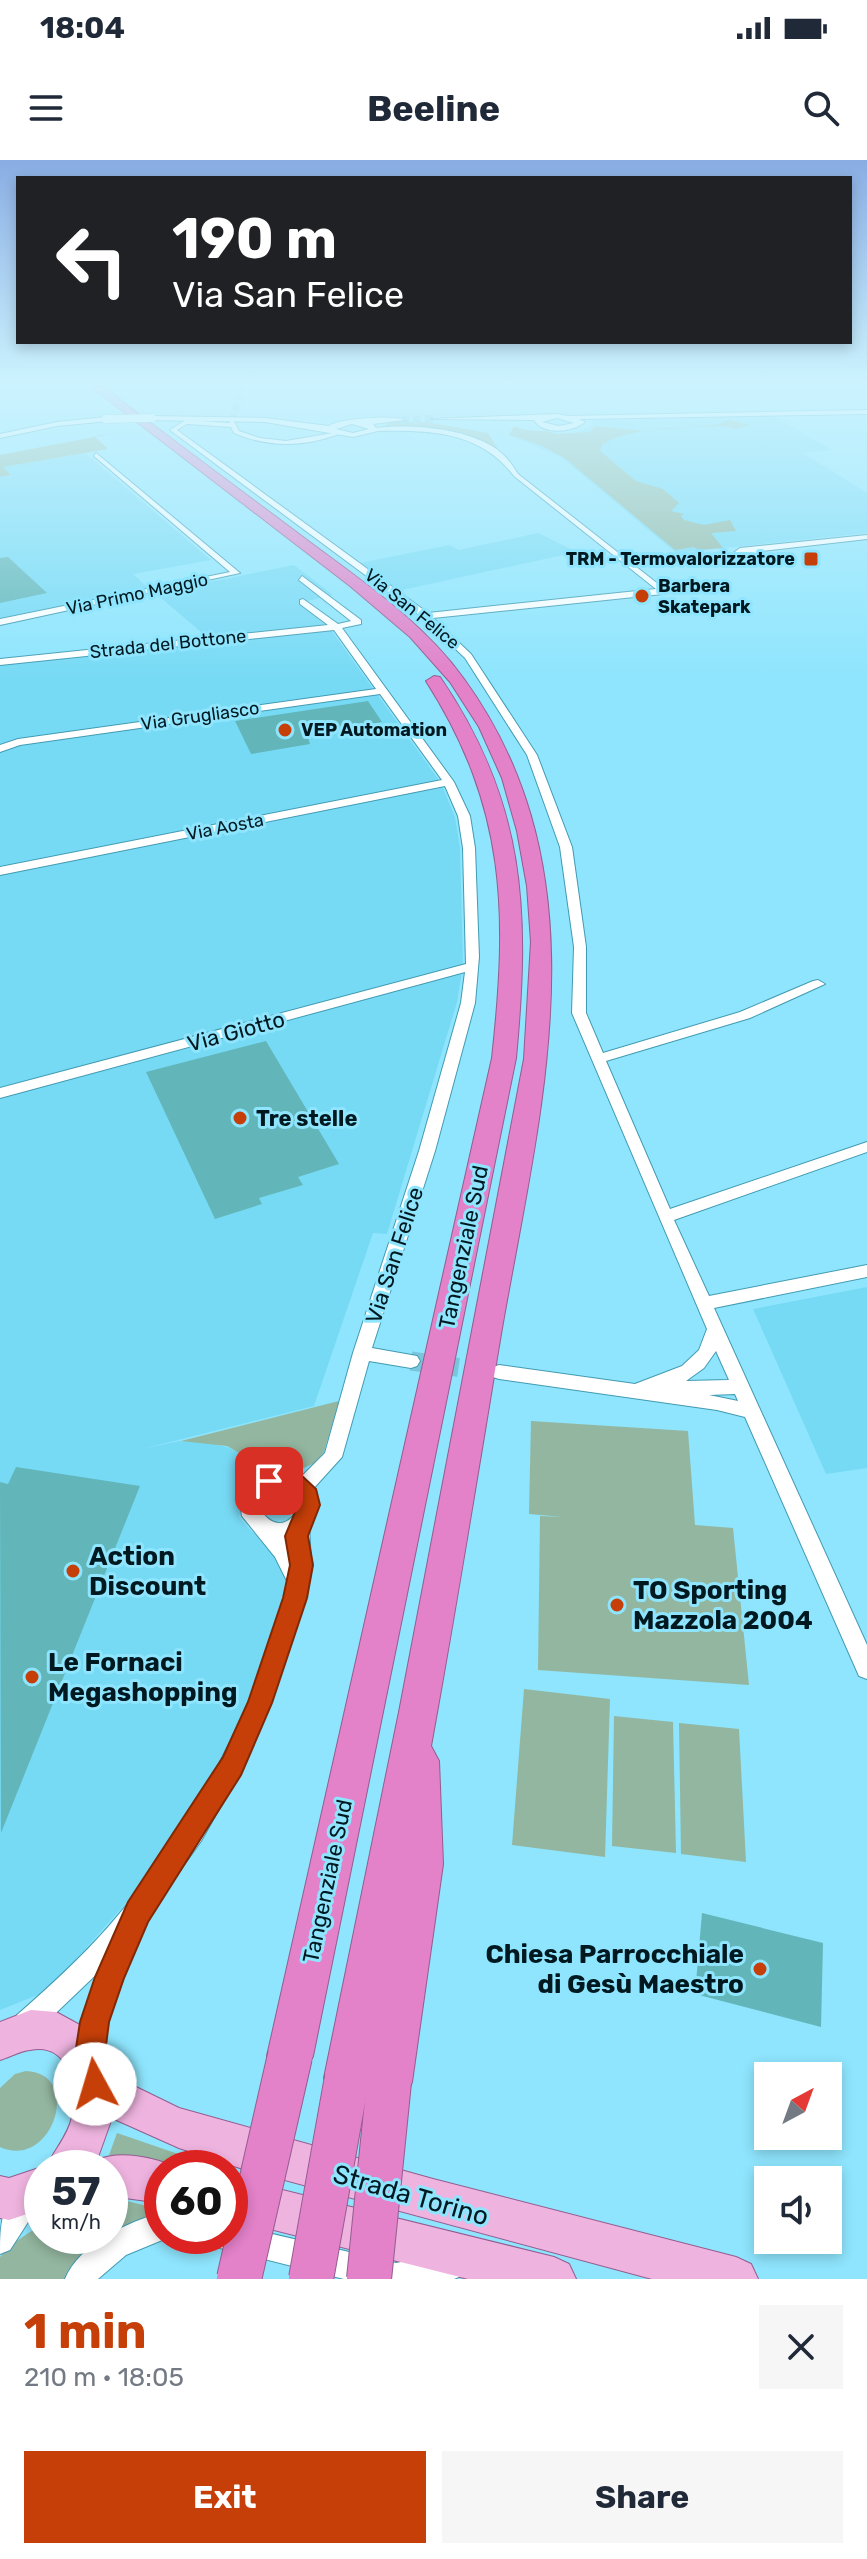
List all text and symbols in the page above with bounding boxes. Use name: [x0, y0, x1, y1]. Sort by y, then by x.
text: 18:04: [40, 10, 125, 46]
icon: menu: [24, 86, 68, 130]
icon: search: [799, 86, 843, 130]
text: Beeline: [367, 87, 500, 130]
text: 190 m: [172, 206, 337, 272]
icon: left: [40, 208, 144, 312]
text: Via San Felice: [172, 273, 404, 316]
place label: TRM - Termovalorizzatore: [566, 548, 795, 570]
marker: TRM - Termovalorizzatore: [802, 550, 820, 568]
street label: Via San Felice: [360, 564, 464, 654]
street label: Via Primo Maggio: [64, 568, 210, 620]
place label: Barbera Skatepark: [658, 575, 751, 618]
marker: Barbera Skatepark: [633, 587, 651, 605]
street label: Strada del Bottone: [89, 625, 247, 663]
street label: Via Grugliasco: [139, 697, 261, 735]
place label: VEP Automation: [301, 719, 447, 741]
marker: VEP Automation: [276, 721, 294, 739]
street label: Via Aosta: [184, 809, 266, 845]
street label: Via Giotto: [184, 1006, 288, 1057]
place label: Tre stelle: [256, 1105, 357, 1132]
marker: Tre stelle: [231, 1109, 249, 1127]
street label: Tangenziale Sud: [433, 1163, 494, 1331]
street label: Via San Felice: [360, 1184, 429, 1327]
pin: [235, 1447, 303, 1515]
icon: arrive: [247, 1459, 291, 1503]
place label: Action Discount: [89, 1541, 206, 1602]
marker: Action Discount: [64, 1562, 82, 1580]
place label: TO Sporting Mazzola 2004: [633, 1575, 813, 1636]
marker: TO Sporting Mazzola 2004: [608, 1596, 626, 1614]
place label: Le Fornaci Megashopping: [48, 1647, 237, 1708]
marker: Le Fornaci Megashopping: [23, 1668, 41, 1686]
street label: Tangenziale Sud: [297, 1797, 358, 1965]
place label: Chiesa Parrocchiale di Gesù Maestro: [485, 1939, 744, 2000]
marker: Chiesa Parrocchiale di Gesù Maestro: [751, 1960, 769, 1978]
position arrow: [53, 2042, 137, 2126]
north arrow: [754, 2062, 842, 2150]
map controls: [754, 2062, 842, 2254]
speed limit sign: 60: [144, 2150, 248, 2254]
street label: Strada Torino: [330, 2158, 492, 2232]
button: sound: [754, 2166, 842, 2254]
text: 57: [52, 2168, 100, 2215]
text: km/h: [51, 2210, 101, 2234]
text: 1 min: [24, 2303, 147, 2360]
button: close: [759, 2305, 843, 2389]
text: 210 m · 18:05: [24, 2362, 184, 2393]
button: Exit: [24, 2451, 426, 2543]
button: Share: [442, 2451, 843, 2543]

